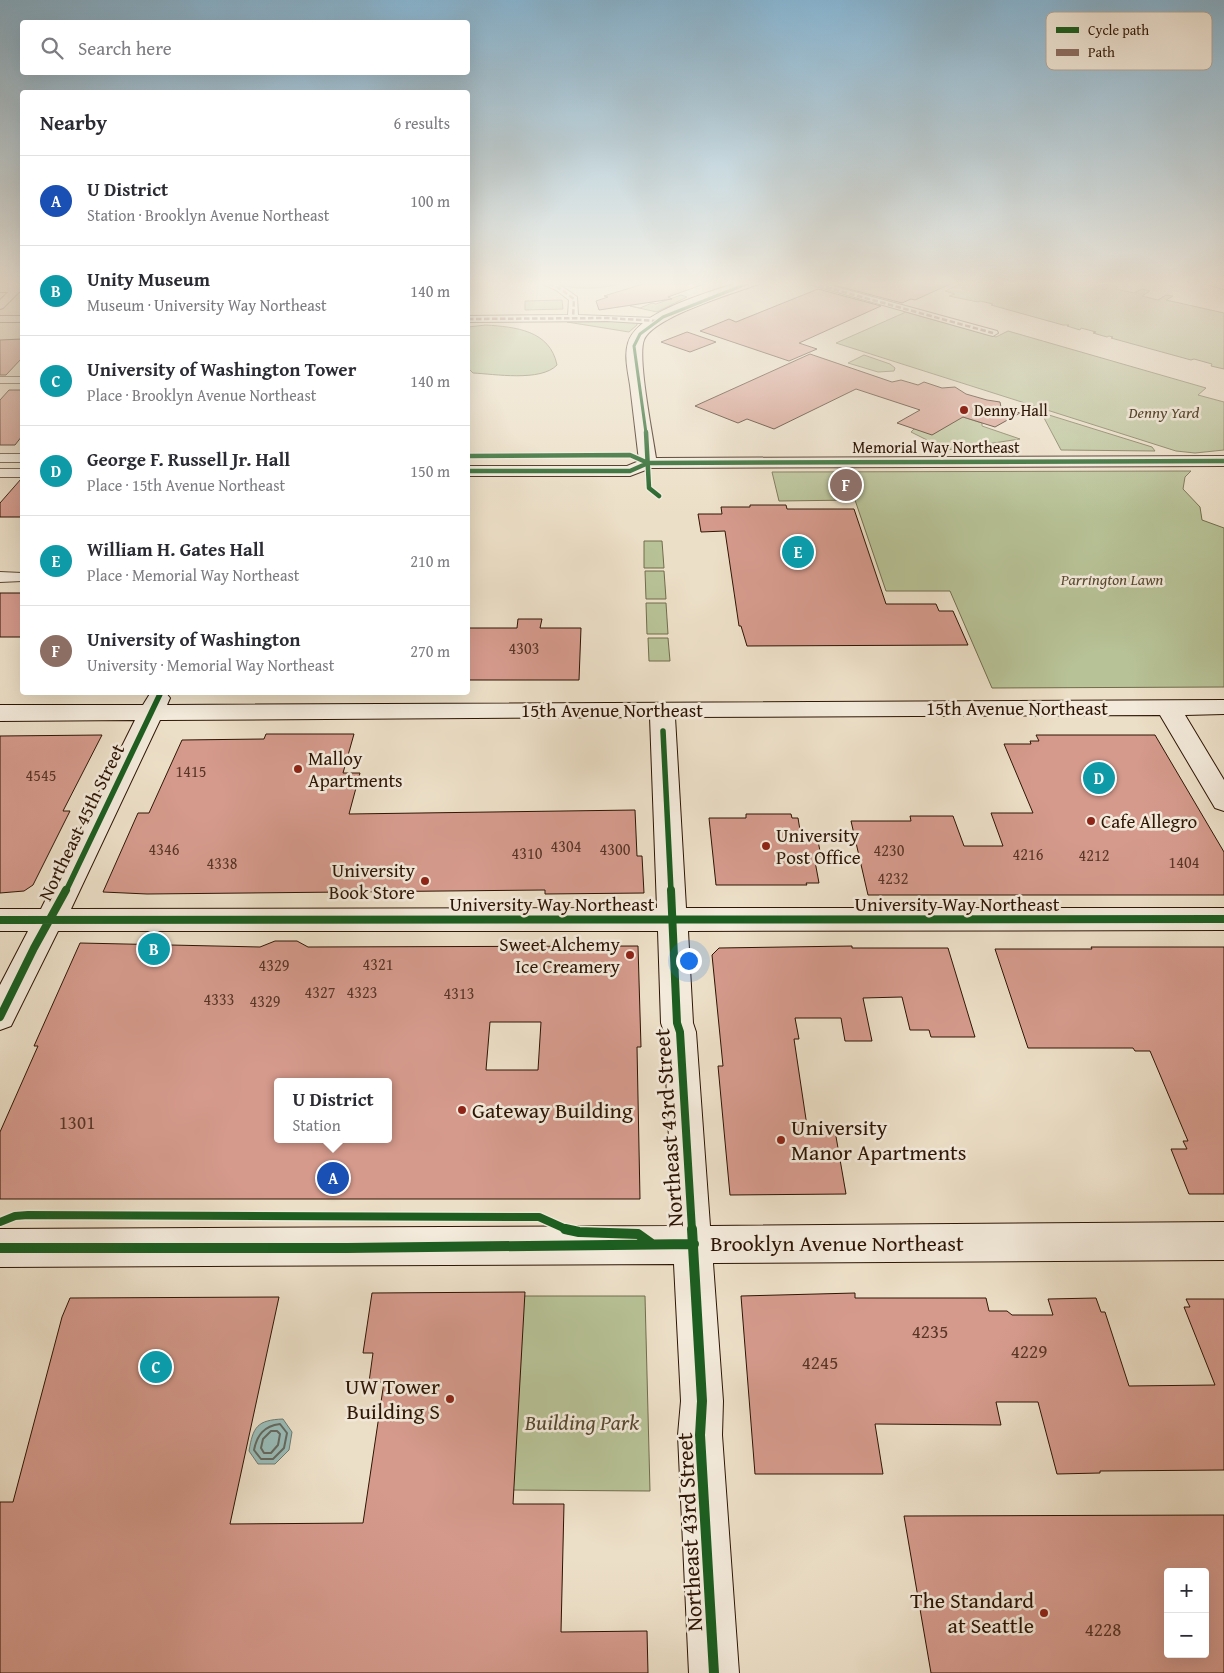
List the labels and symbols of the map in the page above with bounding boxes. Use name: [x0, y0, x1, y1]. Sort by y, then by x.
legend: [1046, 12, 1212, 70]
text: Cycle path: [1088, 20, 1149, 40]
text: Path: [1088, 42, 1115, 62]
place label: Denny Hall: [974, 398, 1048, 422]
park label: Denny Yard: [1128, 400, 1200, 424]
marker: Denny Hall: [958, 404, 970, 416]
street label: Memorial Way Northeast: [852, 435, 1020, 459]
pin: F: [830, 466, 862, 504]
pin: E: [782, 533, 814, 571]
park label: Parrington Lawn: [1060, 567, 1163, 591]
house number: 4303: [509, 636, 539, 660]
street label: 15th Avenue Northeast: [926, 694, 1108, 722]
street label: 15th Avenue Northeast: [521, 696, 703, 724]
street label: Northeast 45th Street: [31, 738, 131, 905]
place label: Malloy Apartments: [308, 744, 403, 794]
house number: 1415: [176, 759, 206, 783]
pin: D: [1083, 759, 1115, 797]
house number: 4545: [26, 763, 56, 787]
marker: Malloy Apartments: [292, 763, 304, 775]
place label: Cafe Allegro: [1101, 807, 1197, 835]
marker: Cafe Allegro: [1085, 815, 1097, 827]
place label: University Post Office: [776, 821, 861, 871]
house number: 4304: [551, 834, 582, 858]
house number: 4346: [149, 837, 180, 861]
house number: 4300: [600, 837, 631, 861]
house number: 4230: [874, 838, 905, 862]
marker: University Post Office: [760, 840, 772, 852]
house number: 4310: [512, 841, 543, 865]
house number: 4216: [1013, 842, 1044, 866]
house number: 4212: [1079, 843, 1109, 867]
house number: 1404: [1169, 850, 1200, 874]
house number: 4338: [207, 851, 238, 875]
place label: University Book Store: [329, 856, 416, 906]
house number: 4232: [878, 866, 908, 890]
marker: University Book Store: [419, 875, 431, 887]
street label: University Way Northeast: [449, 890, 655, 918]
street label: University Way Northeast: [854, 890, 1060, 918]
pin: B: [138, 930, 170, 968]
place label: Sweet Alchemy Ice Creamery: [499, 930, 621, 980]
your location: [676, 948, 702, 974]
marker: Sweet Alchemy Ice Creamery: [624, 949, 636, 961]
house number: 4321: [363, 952, 393, 976]
house number: 4329: [259, 953, 290, 977]
house number: 4327: [305, 980, 336, 1004]
house number: 4323: [347, 980, 377, 1004]
house number: 4313: [444, 981, 474, 1005]
house number: 4333: [204, 987, 234, 1011]
house number: 4329: [250, 989, 281, 1013]
street label: Northeast 43rd Street: [645, 1027, 691, 1228]
place label: Gateway Building: [472, 1094, 633, 1126]
marker: Gateway Building: [456, 1104, 468, 1116]
house number: 1301: [59, 1108, 95, 1136]
place label: University Manor Apartments: [791, 1111, 967, 1168]
marker: University Manor Apartments: [775, 1134, 787, 1146]
pin: A: [317, 1159, 349, 1197]
street label: Brooklyn Avenue Northeast: [710, 1227, 964, 1259]
house number: 4235: [912, 1317, 948, 1345]
house number: 4229: [1011, 1337, 1047, 1365]
pin: C: [140, 1348, 172, 1386]
house number: 4245: [802, 1348, 838, 1376]
place label: UW Tower Building S: [345, 1370, 440, 1427]
marker: UW Tower Building S: [444, 1393, 456, 1405]
park label: Building Park: [524, 1406, 640, 1438]
street label: Northeast 43rd Street: [668, 1431, 710, 1632]
place label: The Standard at Seattle: [910, 1584, 1034, 1641]
marker: The Standard at Seattle: [1038, 1607, 1050, 1619]
house number: 4228: [1085, 1615, 1121, 1643]

